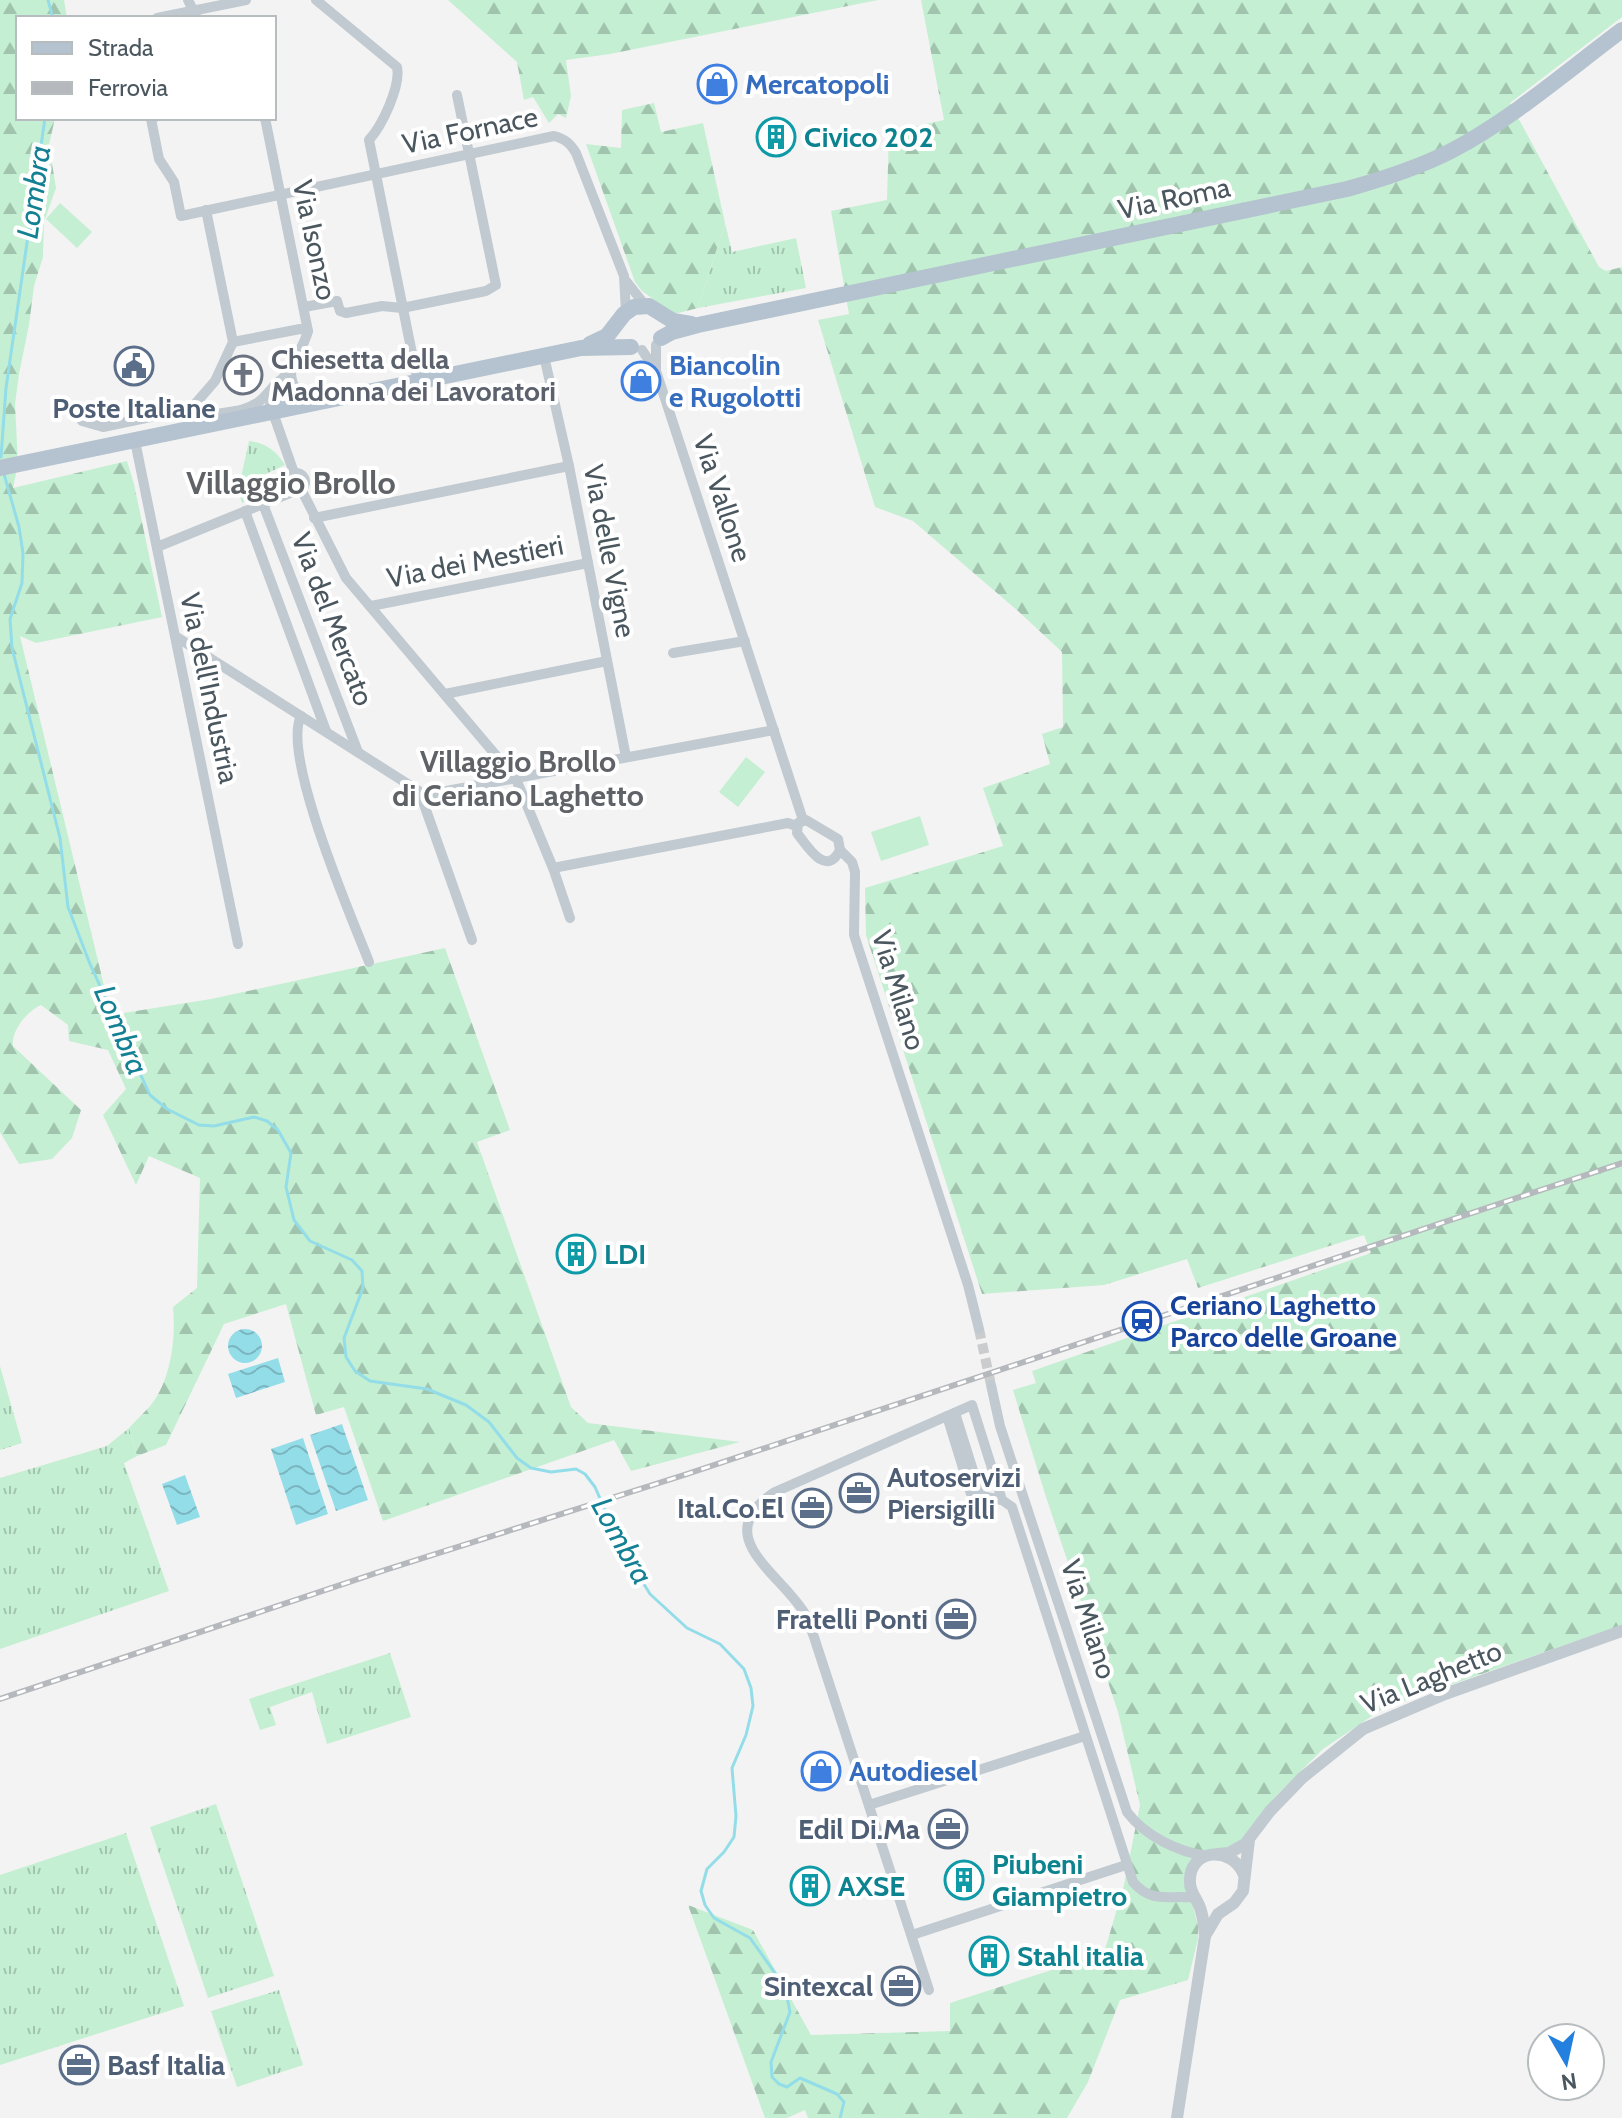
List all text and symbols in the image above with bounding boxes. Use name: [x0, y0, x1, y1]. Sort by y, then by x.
legend: [16, 16, 276, 120]
text: Strada: [88, 33, 154, 62]
shop icon: Mercatopoli: [696, 63, 738, 105]
place label: Mercatopoli: [745, 67, 889, 101]
text: Ferrovia: [88, 73, 169, 102]
street label: Via Fornace: [399, 99, 541, 161]
building icon: Civico 202: [755, 116, 797, 158]
place label: Civico 202: [804, 120, 933, 154]
water label: Lombra: [9, 143, 58, 241]
street label: Via Roma: [1115, 169, 1234, 226]
street label: Via Isonzo: [286, 177, 344, 303]
place label: Chiesetta della Madonna dei Lavoratori: [271, 342, 556, 408]
public building icon: Poste Italiane: [113, 345, 155, 387]
place label: Biancolin e Rugolotti: [669, 348, 801, 414]
church icon: Chiesetta della Madonna dei Lavoratori: [222, 354, 264, 396]
shop icon: Biancolin e Rugolotti: [620, 360, 662, 402]
place label: Poste Italiane: [52, 391, 216, 425]
street label: Via Vallone: [686, 430, 760, 566]
street label: Via delle Vigne: [577, 461, 643, 641]
district label: Villaggio Brollo: [186, 463, 396, 502]
street label: Via dei Mestieri: [384, 527, 566, 595]
street label: Via del Mercato: [284, 528, 382, 710]
street label: Via dell'Industria: [173, 590, 247, 787]
district label: Villaggio Brollo di Ceriano Laghetto: [392, 743, 644, 814]
street label: Via Milano: [865, 926, 933, 1054]
water label: Lombra: [86, 979, 157, 1080]
building icon: LDI: [555, 1233, 597, 1275]
place label: LDI: [604, 1237, 646, 1271]
place label: Ceriano Laghetto Parco delle Groane: [1170, 1288, 1397, 1354]
station icon: Ceriano Laghetto Parco delle Groane: [1121, 1300, 1163, 1342]
place label: Autoservizi Piersigilli: [887, 1460, 1021, 1526]
office icon: Autoservizi Piersigilli: [838, 1472, 880, 1514]
office icon: Ital.Co.El: [791, 1487, 833, 1529]
water label: Lombra: [584, 1491, 661, 1591]
place label: Ital.Co.El: [677, 1491, 784, 1525]
street label: Via Milano: [1054, 1555, 1124, 1683]
office icon: Fratelli Ponti: [935, 1598, 977, 1640]
place label: Fratelli Ponti: [776, 1602, 928, 1636]
street label: Via Laghetto: [1356, 1633, 1506, 1721]
shop icon: Autodiesel: [800, 1750, 842, 1792]
place label: Autodiesel: [849, 1754, 978, 1788]
office icon: Edil Di.Ma: [927, 1808, 969, 1850]
place label: Edil Di.Ma: [798, 1812, 920, 1846]
place label: Piubeni Giampietro: [992, 1847, 1127, 1913]
building icon: Piubeni Giampietro: [943, 1859, 985, 1901]
building icon: AXSE: [789, 1865, 831, 1907]
place label: AXSE: [838, 1869, 905, 1903]
building icon: Stahl italia: [968, 1935, 1010, 1977]
place label: Stahl italia: [1017, 1939, 1144, 1973]
office icon: Sintexcal: [880, 1965, 922, 2007]
place label: Sintexcal: [764, 1969, 873, 2003]
north arrow: [1526, 2022, 1606, 2102]
office icon: Basf Italia: [58, 2044, 100, 2086]
place label: Basf Italia: [107, 2048, 225, 2082]
text: N: [1559, 2067, 1579, 2096]

